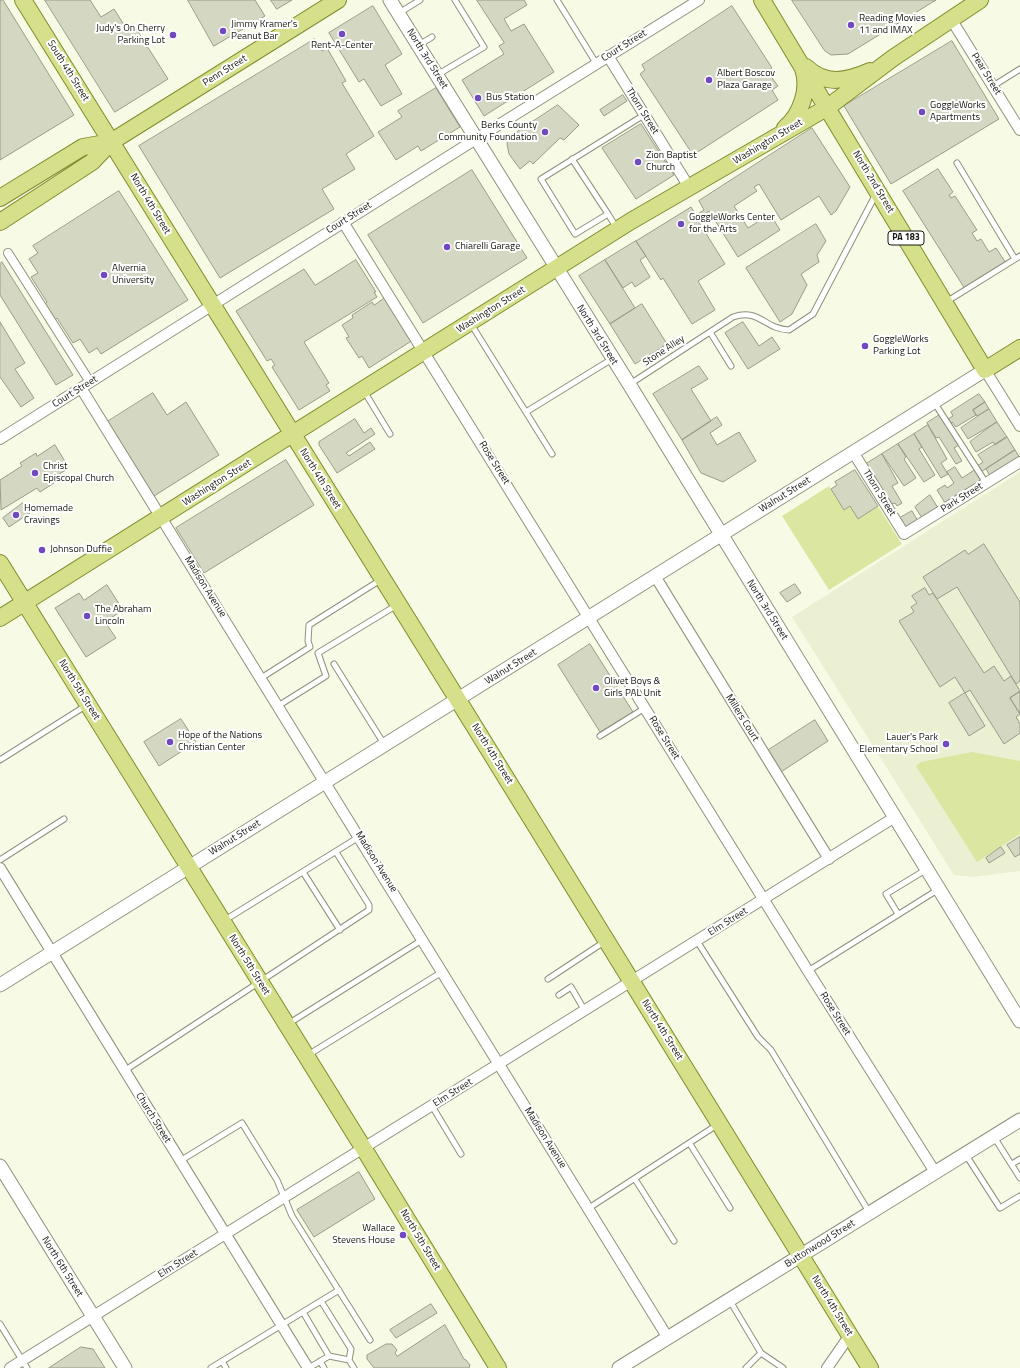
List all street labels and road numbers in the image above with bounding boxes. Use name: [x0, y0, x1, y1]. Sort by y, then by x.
street label: North 3rd Street: [404, 27, 450, 91]
street label: Court Street: [599, 27, 649, 65]
street label: South 4th Street: [44, 38, 92, 104]
street label: Pear Street: [968, 51, 1004, 97]
street label: Penn Street: [201, 53, 249, 89]
street label: Thorn Street: [623, 85, 661, 137]
street label: Washington Street: [731, 117, 805, 167]
street label: North 2nd Street: [850, 149, 896, 215]
street label: North 4th Street: [127, 171, 173, 237]
street label: Court Street: [324, 199, 374, 237]
road number: PA 183: [888, 231, 924, 245]
street label: Washington Street: [455, 284, 527, 336]
street label: North 3rd Street: [574, 303, 620, 367]
street label: Stone Alley: [641, 333, 687, 369]
street label: Court Street: [50, 373, 100, 411]
street label: Rose Street: [476, 439, 512, 487]
street label: North 4th Street: [297, 447, 343, 511]
street label: Washington Street: [181, 457, 253, 509]
street label: Thorn Street: [860, 467, 898, 519]
street label: Walnut Street: [757, 474, 813, 516]
street label: Park Street: [939, 480, 985, 516]
street label: Madison Avenue: [181, 554, 229, 620]
street label: North 3rd Street: [744, 578, 790, 642]
street label: Walnut Street: [483, 646, 539, 688]
street label: North 5th Street: [56, 658, 102, 722]
street label: Millers Court: [723, 692, 761, 744]
street label: Rose Street: [646, 714, 682, 762]
street label: North 4th Street: [469, 722, 515, 786]
street label: Walnut Street: [207, 817, 263, 859]
street label: Madison Avenue: [352, 829, 400, 895]
street label: Elm Street: [706, 905, 750, 939]
street label: North 5th Street: [226, 933, 272, 997]
street label: Rose Street: [817, 990, 853, 1038]
street label: North 4th Street: [639, 998, 685, 1062]
street label: Elm Street: [431, 1076, 475, 1110]
street label: Church Street: [133, 1091, 173, 1145]
street label: Madison Avenue: [521, 1105, 569, 1171]
street label: North 5th Street: [397, 1207, 443, 1273]
street label: Buttonwood Street: [783, 1218, 857, 1270]
street label: North 6th Street: [39, 1235, 85, 1299]
street label: Elm Street: [156, 1247, 200, 1281]
street label: North 4th Street: [809, 1274, 855, 1338]

